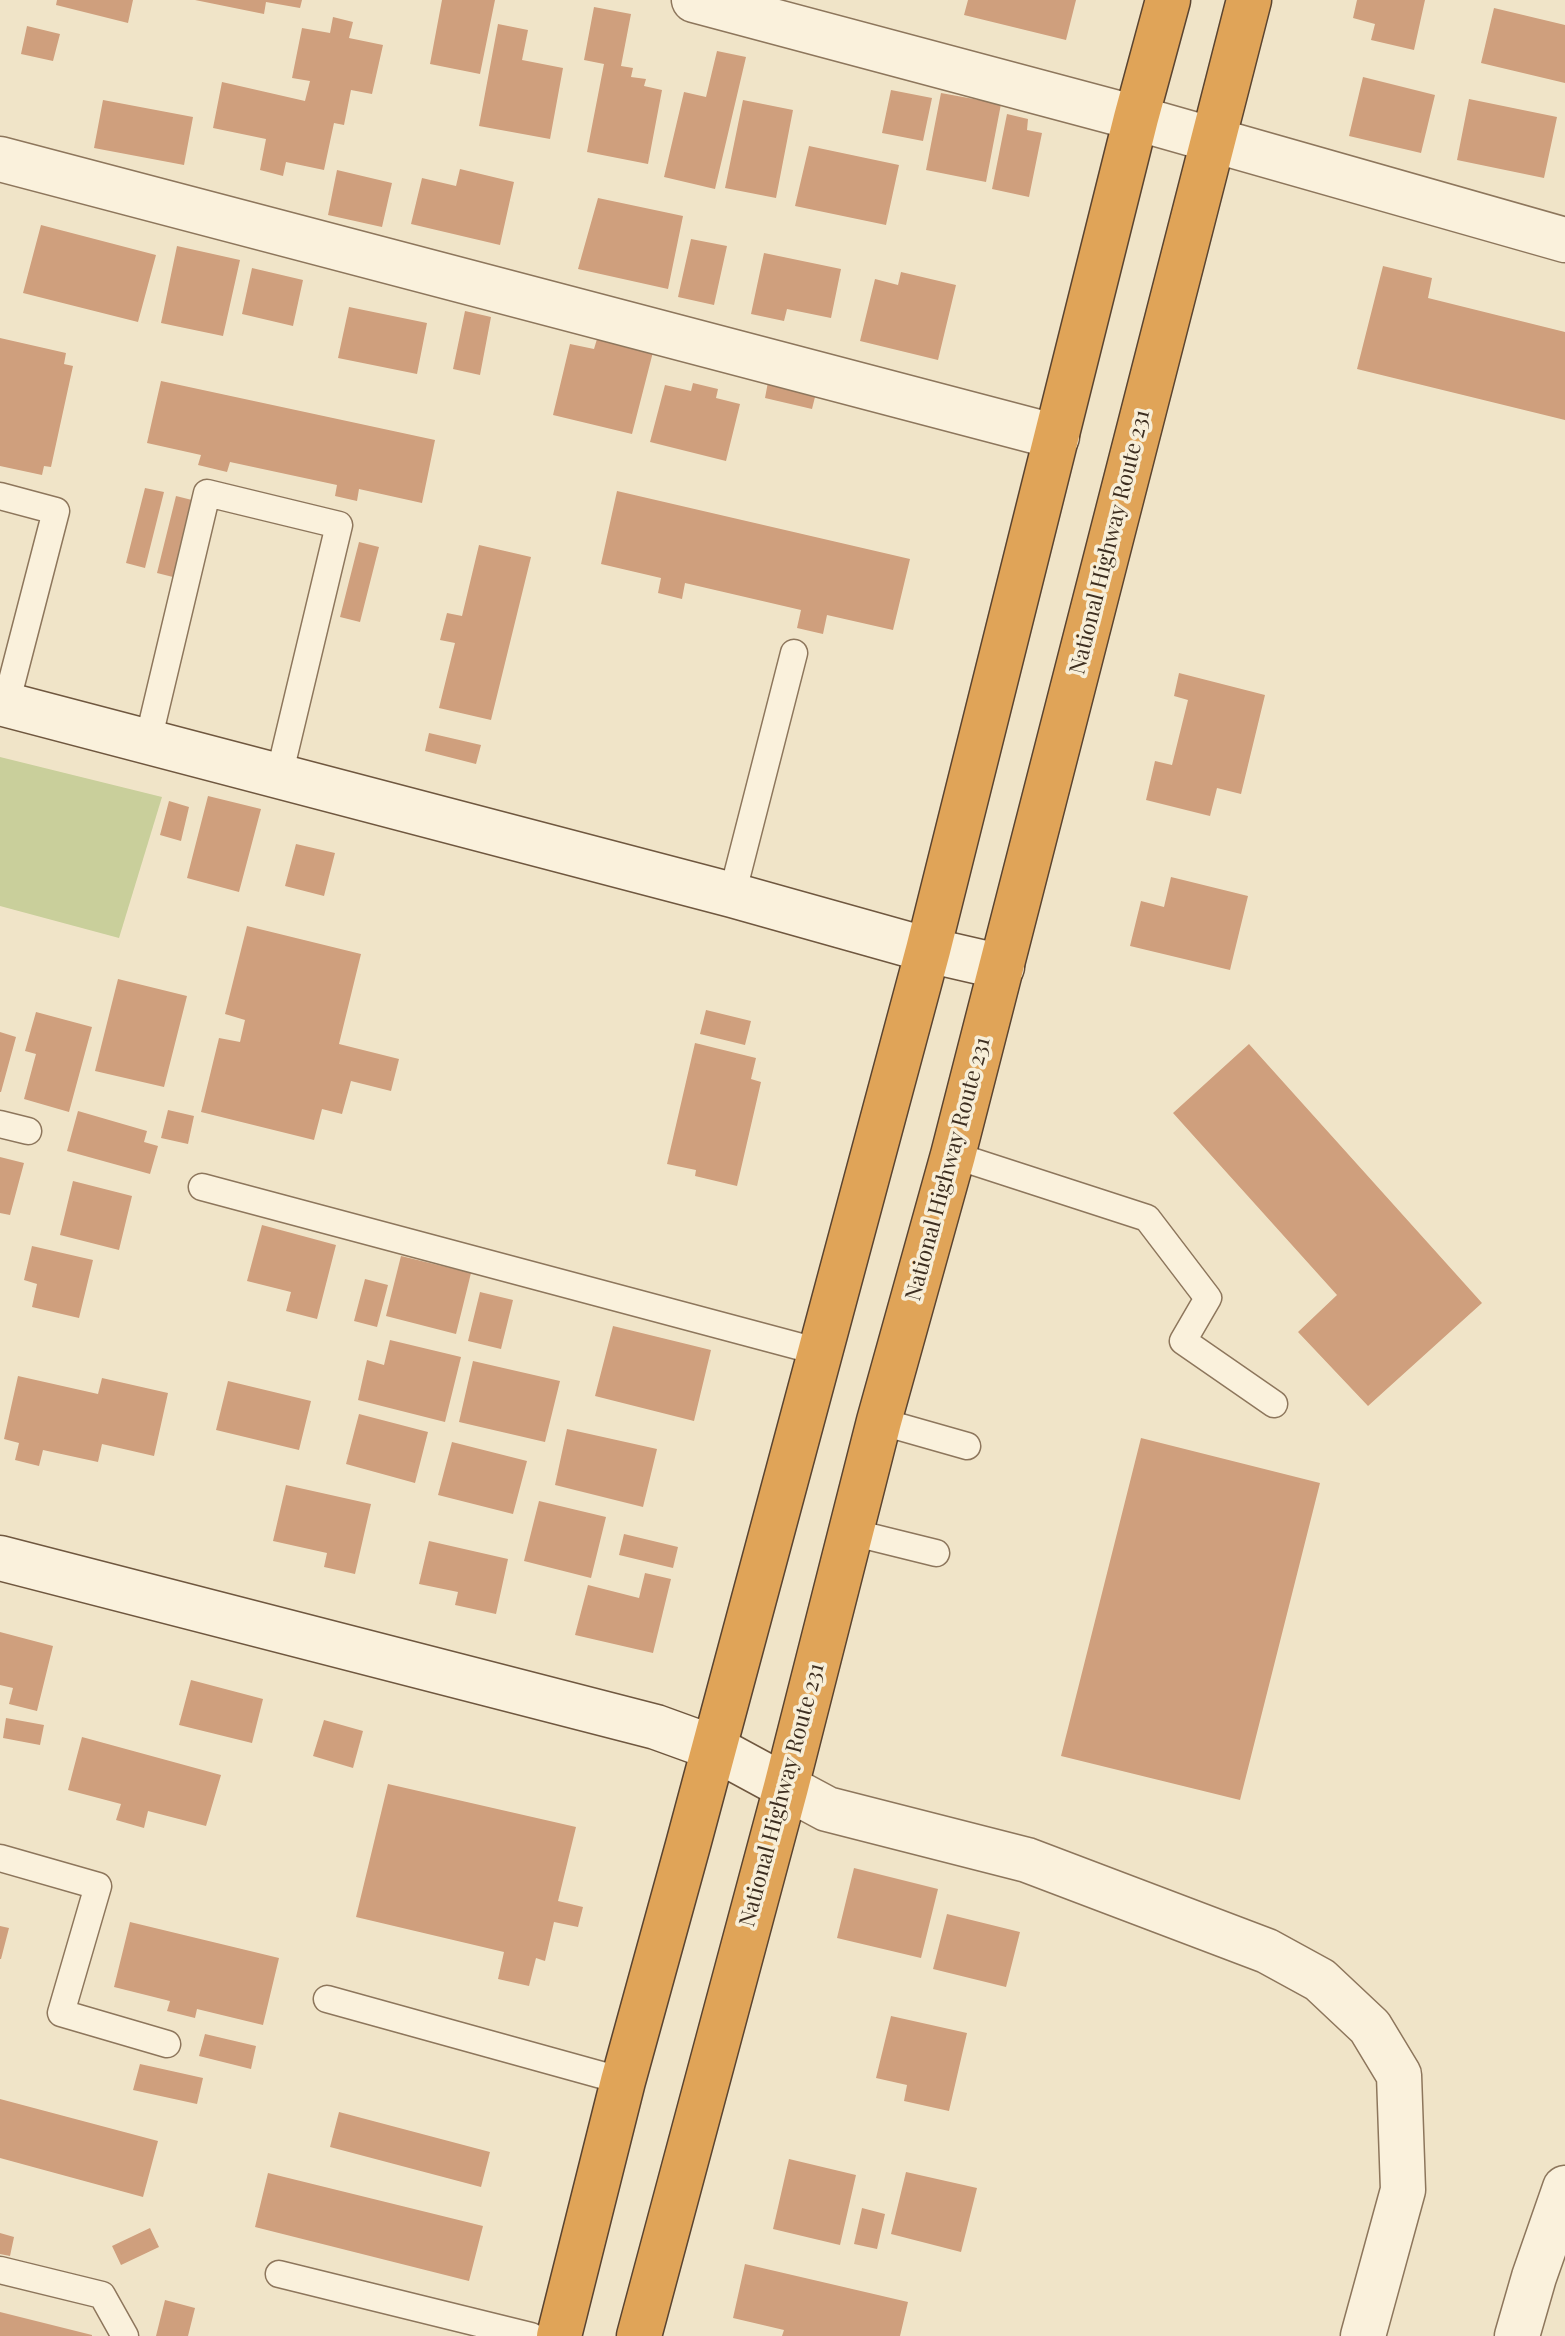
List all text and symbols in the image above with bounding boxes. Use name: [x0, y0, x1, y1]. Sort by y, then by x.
street label: National Highway Route 231: [1064, 407, 1156, 677]
street label: National Highway Route 231: [900, 1034, 996, 1304]
street label: National Highway Route 231: [734, 1660, 830, 1930]

